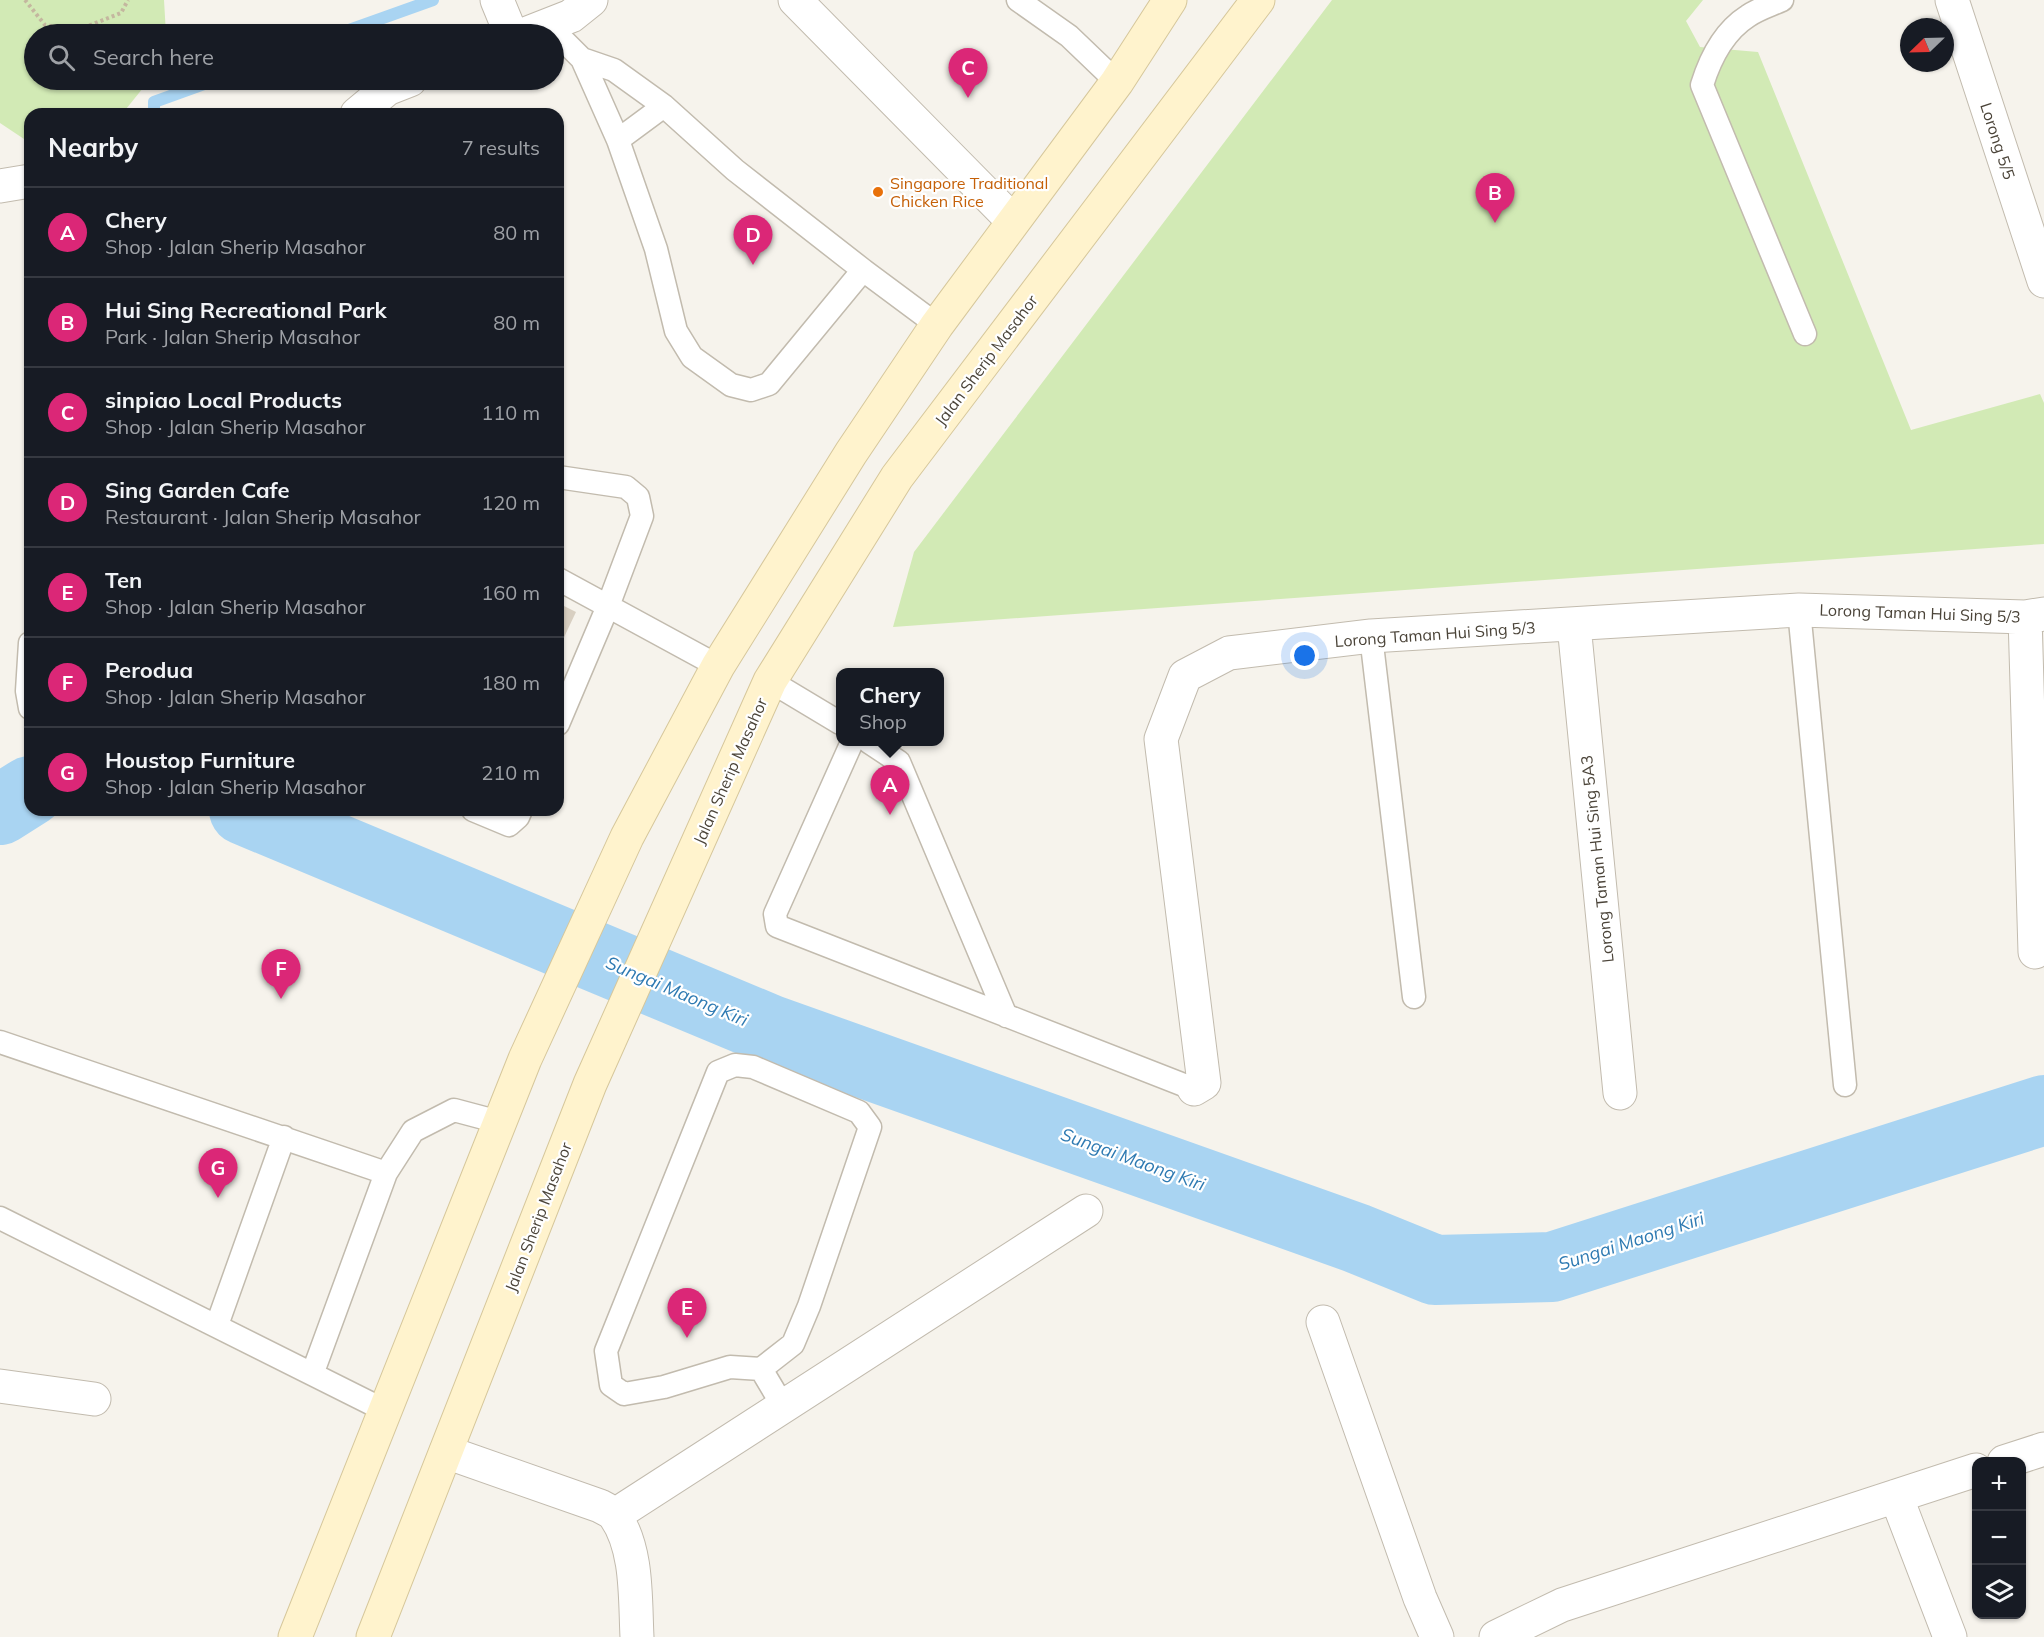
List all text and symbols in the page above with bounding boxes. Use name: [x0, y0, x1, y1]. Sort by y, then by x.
north arrow: [1900, 18, 1954, 72]
search box: [24, 24, 564, 90]
icon: search: [45, 41, 78, 74]
text: Search here: [93, 43, 214, 71]
pin: C: [948, 48, 988, 98]
street label: Lorong 5/5: [1976, 100, 2020, 182]
text: Nearby: [48, 131, 138, 164]
text: 7 results: [462, 135, 540, 160]
place label: Singapore Traditional Chicken Rice: [890, 173, 1048, 211]
pin: B: [1476, 174, 1514, 223]
marker: Singapore Traditional Chicken Rice: [871, 185, 885, 199]
text: Chery: [105, 206, 167, 234]
pin: D: [734, 216, 772, 265]
text: A: [60, 220, 75, 245]
text: 80 m: [493, 220, 540, 245]
text: Shop · Jalan Sherip Masahor: [105, 234, 366, 259]
street label: Jalan Sherip Masahor: [930, 291, 1042, 429]
text: Hui Sing Recreational Park: [105, 296, 387, 324]
text: B: [61, 310, 74, 335]
text: 80 m: [493, 310, 540, 335]
text: Park · Jalan Sherip Masahor: [105, 324, 360, 349]
text: sinpiao Local Products: [105, 386, 342, 414]
text: C: [61, 400, 74, 425]
text: 110 m: [481, 400, 540, 425]
text: Shop · Jalan Sherip Masahor: [105, 414, 366, 439]
text: Sing Garden Cafe: [105, 476, 289, 504]
text: D: [60, 490, 75, 515]
text: 120 m: [481, 490, 540, 515]
text: Restaurant · Jalan Sherip Masahor: [105, 504, 421, 529]
text: Ten: [105, 566, 142, 594]
text: E: [62, 580, 73, 605]
text: 160 m: [481, 580, 540, 605]
text: Shop · Jalan Sherip Masahor: [105, 594, 366, 619]
street label: Lorong Taman Hui Sing 5/3: [1819, 599, 2021, 627]
street label: Lorong Taman Hui Sing 5/3: [1334, 617, 1536, 651]
your location: [1290, 641, 1319, 670]
text: Perodua: [105, 656, 193, 684]
popup: [836, 668, 944, 746]
text: F: [62, 670, 73, 695]
text: 180 m: [481, 670, 540, 695]
text: Chery: [859, 681, 921, 709]
text: Shop · Jalan Sherip Masahor: [105, 684, 366, 709]
street label: Jalan Sherip Masahor: [689, 694, 771, 847]
text: Shop: [859, 709, 907, 734]
text: Houstop Furniture: [105, 746, 295, 774]
street label: Lorong Taman Hui Sing 5A3: [1576, 754, 1618, 964]
text: G: [60, 760, 75, 785]
text: 210 m: [481, 760, 540, 785]
pin: A: [870, 766, 910, 815]
text: Shop · Jalan Sherip Masahor: [105, 774, 366, 799]
pin: F: [262, 950, 300, 999]
water label: Sungai Maong Kiri: [603, 951, 752, 1032]
water label: Sungai Maong Kiri: [1058, 1122, 1209, 1196]
street label: Jalan Sherip Masahor: [500, 1139, 576, 1295]
pin: G: [198, 1148, 238, 1198]
water label: Sungai Maong Kiri: [1555, 1206, 1707, 1275]
pin: E: [668, 1288, 706, 1338]
map controls: [1972, 1457, 2026, 1619]
button: +: [1972, 1457, 2026, 1511]
button: −: [1972, 1511, 2026, 1565]
button: layers: [1972, 1565, 2026, 1619]

